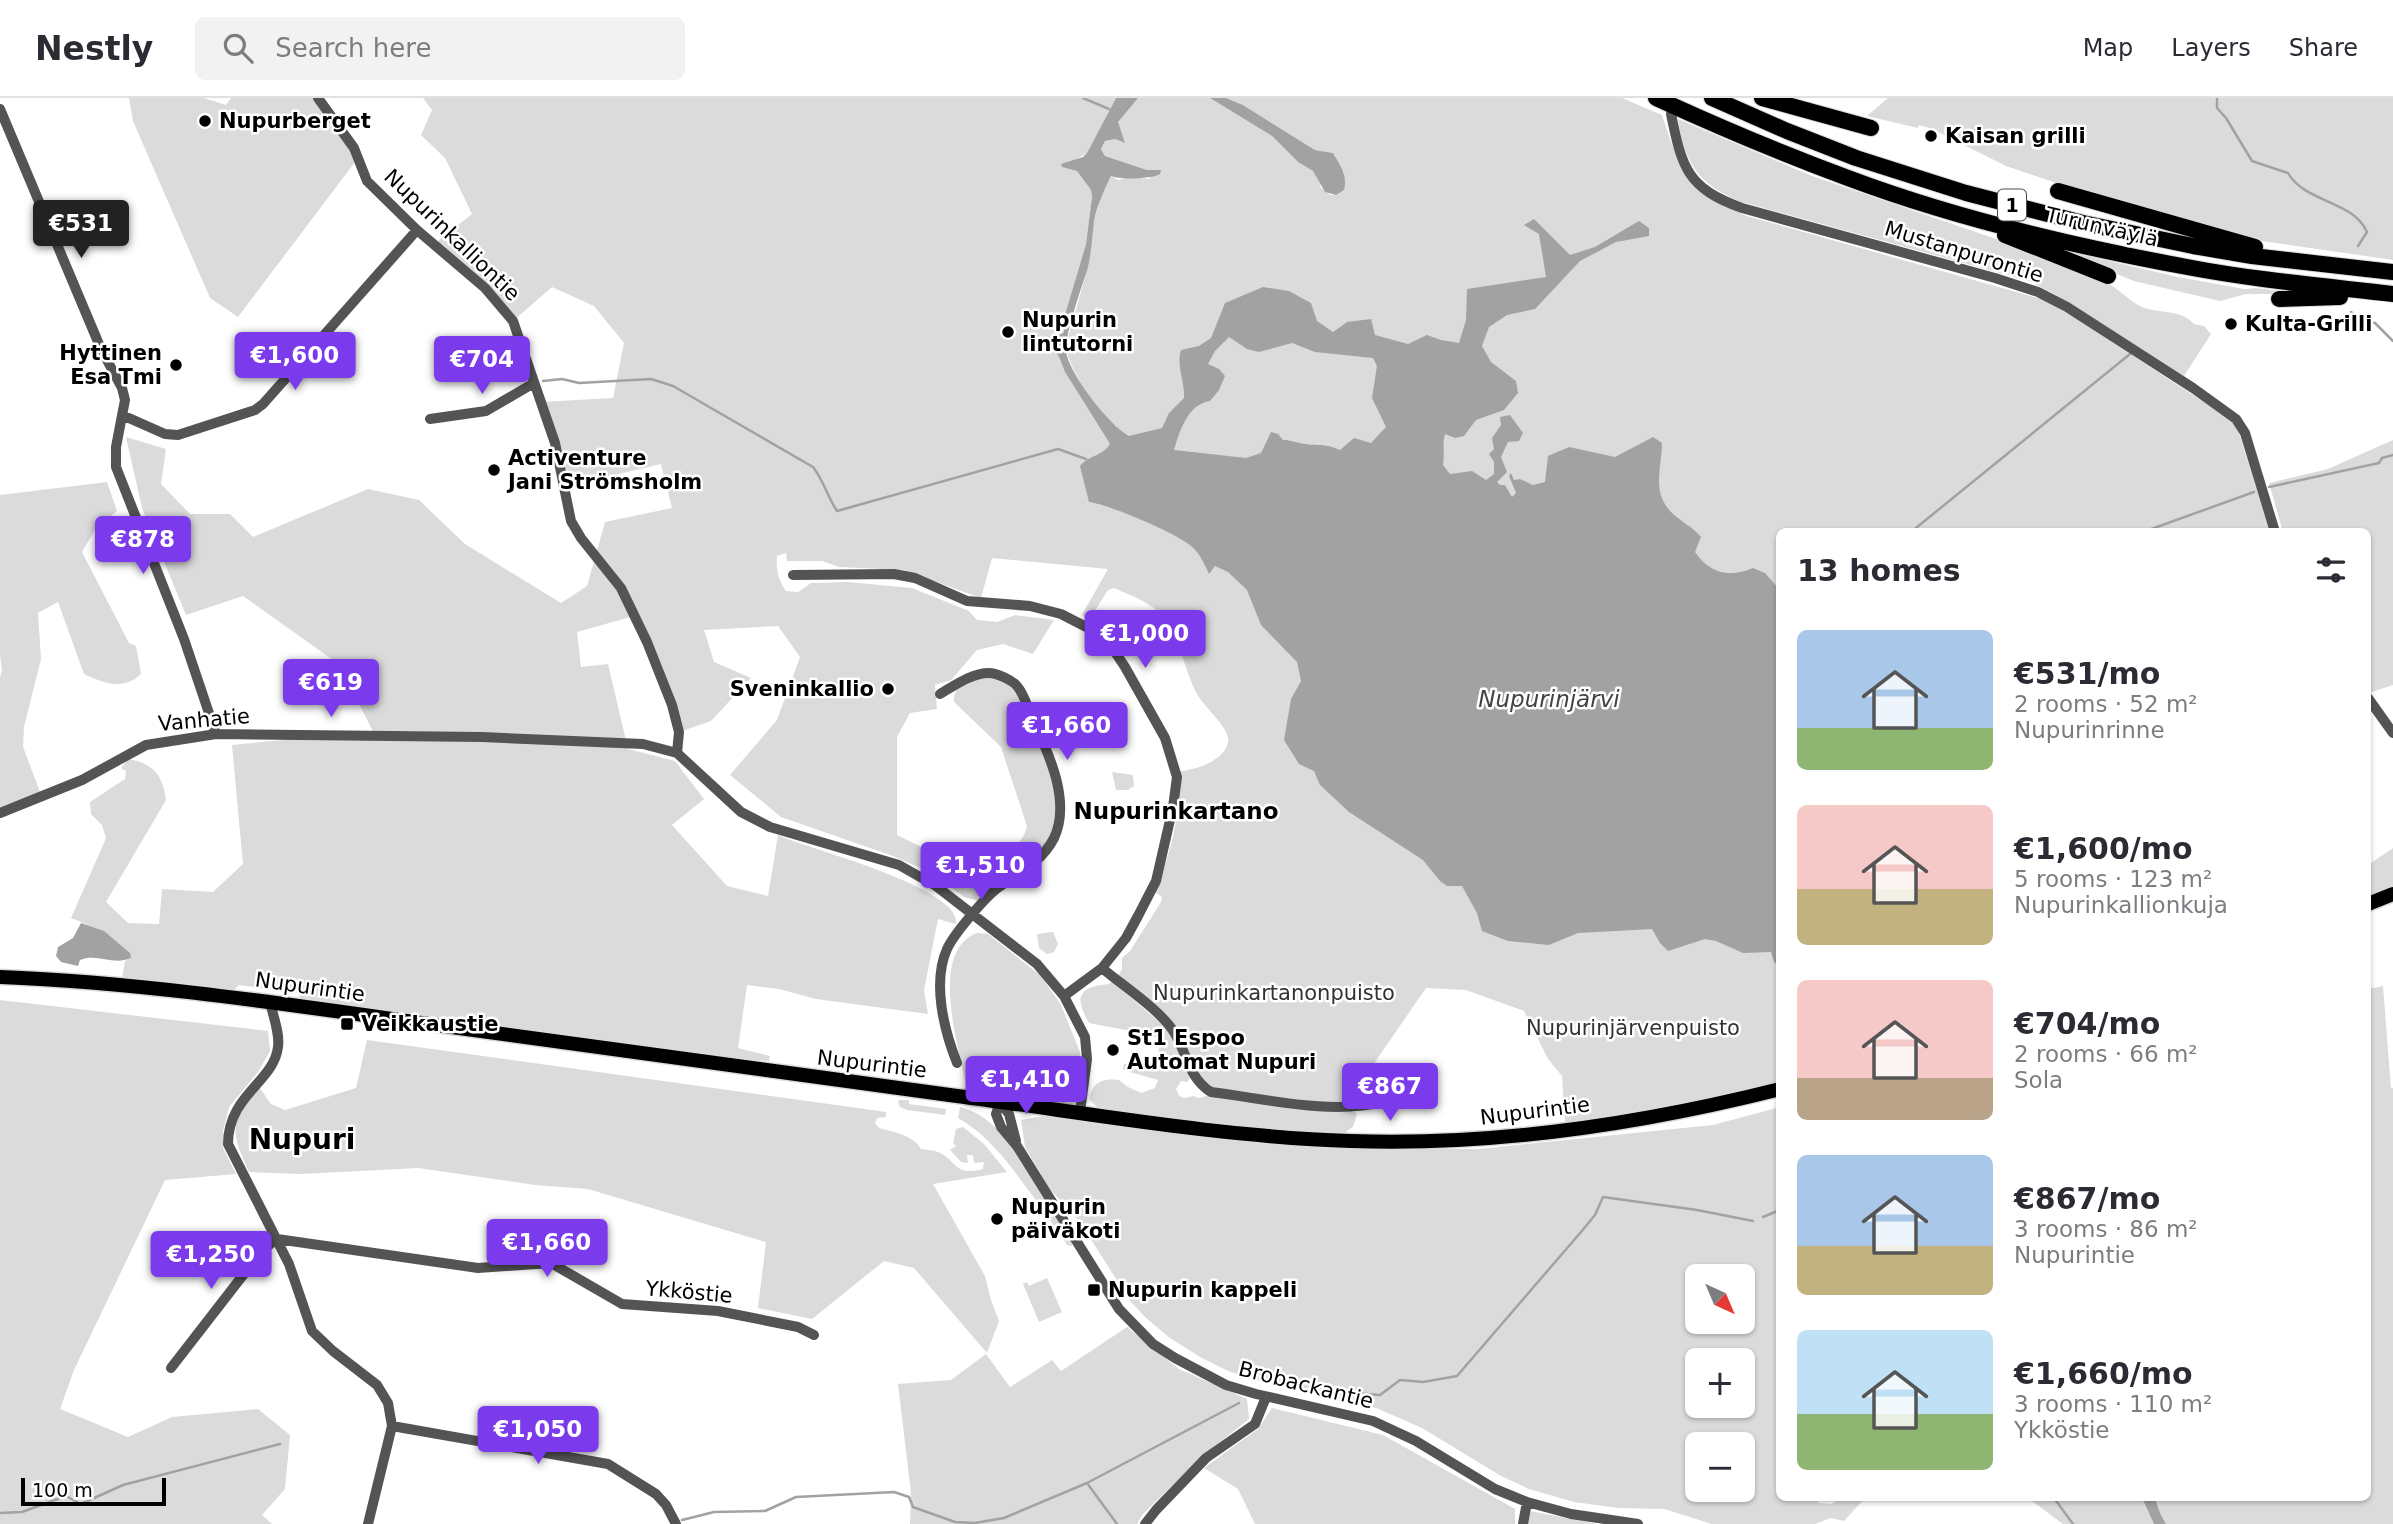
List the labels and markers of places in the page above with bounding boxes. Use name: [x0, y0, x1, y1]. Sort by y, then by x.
place label: Nupurberget: [219, 109, 371, 133]
marker: Nupurberget: [197, 113, 213, 129]
place label: Kaisan grilli: [1945, 124, 2086, 148]
marker: Kaisan grilli: [1923, 128, 1939, 144]
pin: €531: [40, 200, 122, 260]
place label: Nupurin lintutorni: [1022, 308, 1133, 356]
place label: Kulta-Grilli: [2245, 312, 2372, 336]
marker: Kulta-Grilli: [2223, 316, 2239, 332]
marker: Nupurin lintutorni: [1000, 324, 1016, 340]
pin: €1,600: [238, 332, 352, 392]
pin: €704: [441, 336, 523, 396]
place label: Hyttinen Esa Tmi: [59, 341, 162, 389]
marker: Hyttinen Esa Tmi: [168, 357, 184, 373]
place label: Activenture Jani Strömsholm: [506, 446, 702, 494]
marker: Activenture Jani Strömsholm: [486, 462, 502, 478]
pin: €878: [102, 517, 184, 576]
pin: €1,000: [1088, 610, 1202, 670]
pin: €619: [290, 660, 372, 719]
place label: Sveninkallio: [730, 677, 874, 701]
marker: Sveninkallio: [880, 681, 896, 697]
pin: €1,660: [1010, 702, 1124, 762]
pin: €1,510: [924, 842, 1038, 902]
place label: Veikkaustie: [361, 1012, 499, 1036]
marker: Veikkaustie: [339, 1016, 355, 1032]
place label: St1 Espoo Automat Nupuri: [1127, 1026, 1316, 1074]
marker: St1 Espoo Automat Nupuri: [1105, 1042, 1121, 1058]
pin: €1,410: [969, 1056, 1083, 1116]
pin: €867: [1349, 1063, 1431, 1123]
place label: Nupurin päiväkoti: [1011, 1195, 1120, 1243]
marker: Nupurin päiväkoti: [989, 1211, 1005, 1227]
pin: €1,660: [490, 1220, 604, 1279]
pin: €1,250: [154, 1232, 268, 1291]
place label: Nupurin kappeli: [1108, 1278, 1297, 1302]
marker: Nupurin kappeli: [1086, 1282, 1102, 1298]
pin: €1,050: [481, 1406, 595, 1466]

